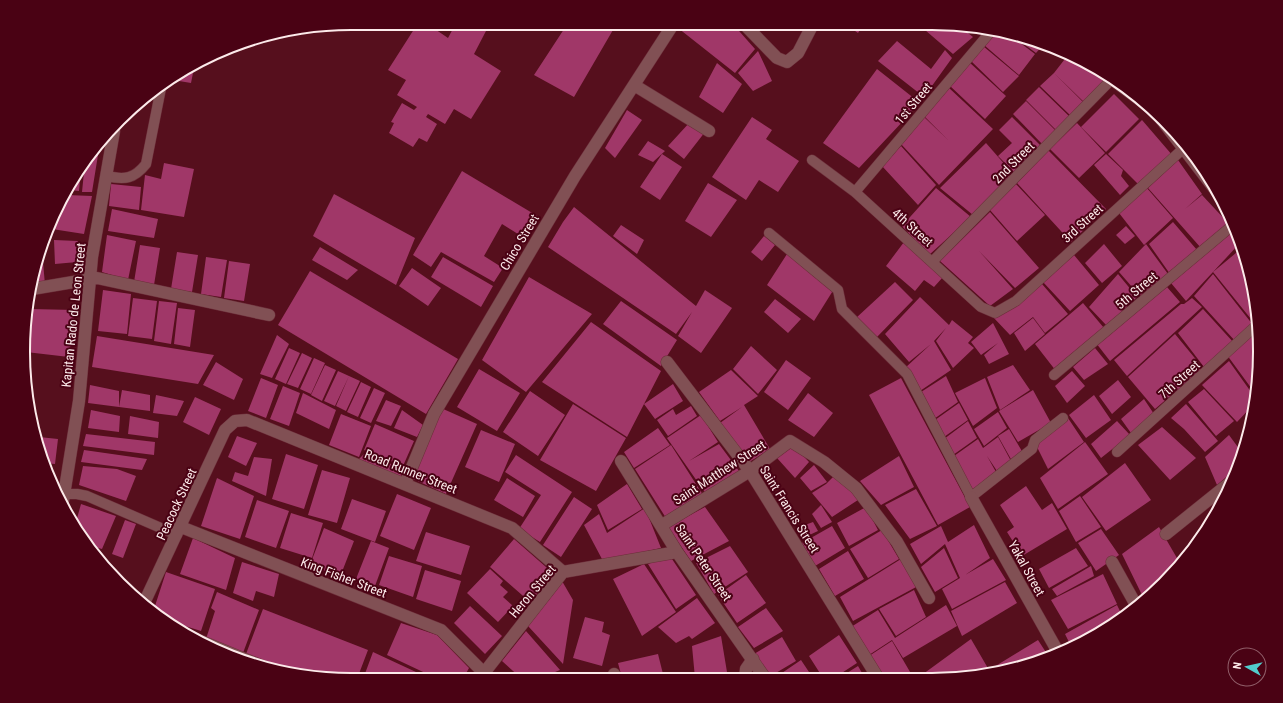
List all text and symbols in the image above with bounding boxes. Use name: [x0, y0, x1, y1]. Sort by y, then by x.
street label: 1st Street: [892, 79, 935, 127]
street label: 2nd Street: [989, 138, 1037, 186]
street label: 3rd Street: [1059, 201, 1106, 246]
street label: 4th Street: [889, 205, 936, 250]
street label: Chico Street: [497, 211, 542, 273]
street label: Kapitan Rado de Leon Street: [58, 242, 89, 388]
street label: 5th Street: [1112, 268, 1160, 312]
street label: 7th Street: [1156, 357, 1203, 402]
street label: Saint Matthew Street: [670, 437, 768, 508]
street label: Road Runner Street: [362, 446, 459, 497]
street label: Saint Francis Street: [757, 463, 822, 556]
street label: Peacock Street: [153, 466, 200, 542]
street label: Saint Peter Street: [672, 521, 735, 604]
street label: Yakal Street: [1005, 538, 1048, 599]
street label: King Fisher Street: [299, 554, 389, 601]
street label: Heron Street: [506, 562, 559, 621]
north arrow: [1227, 647, 1267, 687]
text: N: [1231, 661, 1245, 670]

